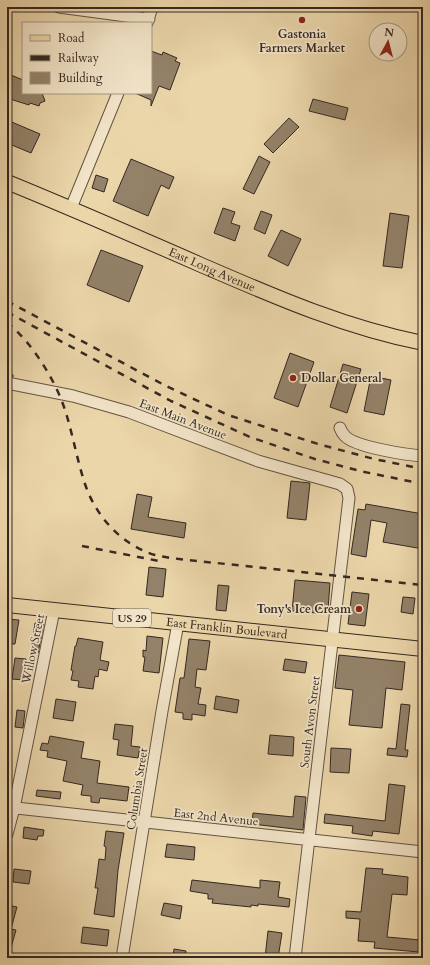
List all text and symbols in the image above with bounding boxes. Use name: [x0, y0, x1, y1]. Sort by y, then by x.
marker: Gastonia Farmers Market: [297, 15, 307, 25]
legend: [22, 22, 152, 94]
north arrow: [368, 22, 408, 62]
text: N: [384, 25, 395, 41]
place label: Gastonia Farmers Market: [259, 26, 346, 56]
text: Road: [58, 30, 85, 46]
text: Railway: [58, 50, 100, 66]
text: Building: [58, 70, 103, 86]
street label: East Long Avenue: [166, 244, 258, 295]
place label: Dollar General: [301, 370, 382, 386]
marker: Dollar General: [288, 373, 298, 383]
street label: East Main Avenue: [137, 395, 229, 443]
place label: Tony's Ice Cream: [256, 601, 352, 617]
marker: Tony's Ice Cream: [354, 604, 364, 614]
road number: US 29: [113, 609, 151, 627]
street label: Willow Street: [18, 612, 48, 686]
street label: East Franklin Boulevard: [165, 614, 289, 643]
street label: South Avon Street: [296, 675, 324, 769]
street label: Columbia Street: [123, 747, 151, 831]
street label: East 2nd Avenue: [173, 805, 259, 829]

